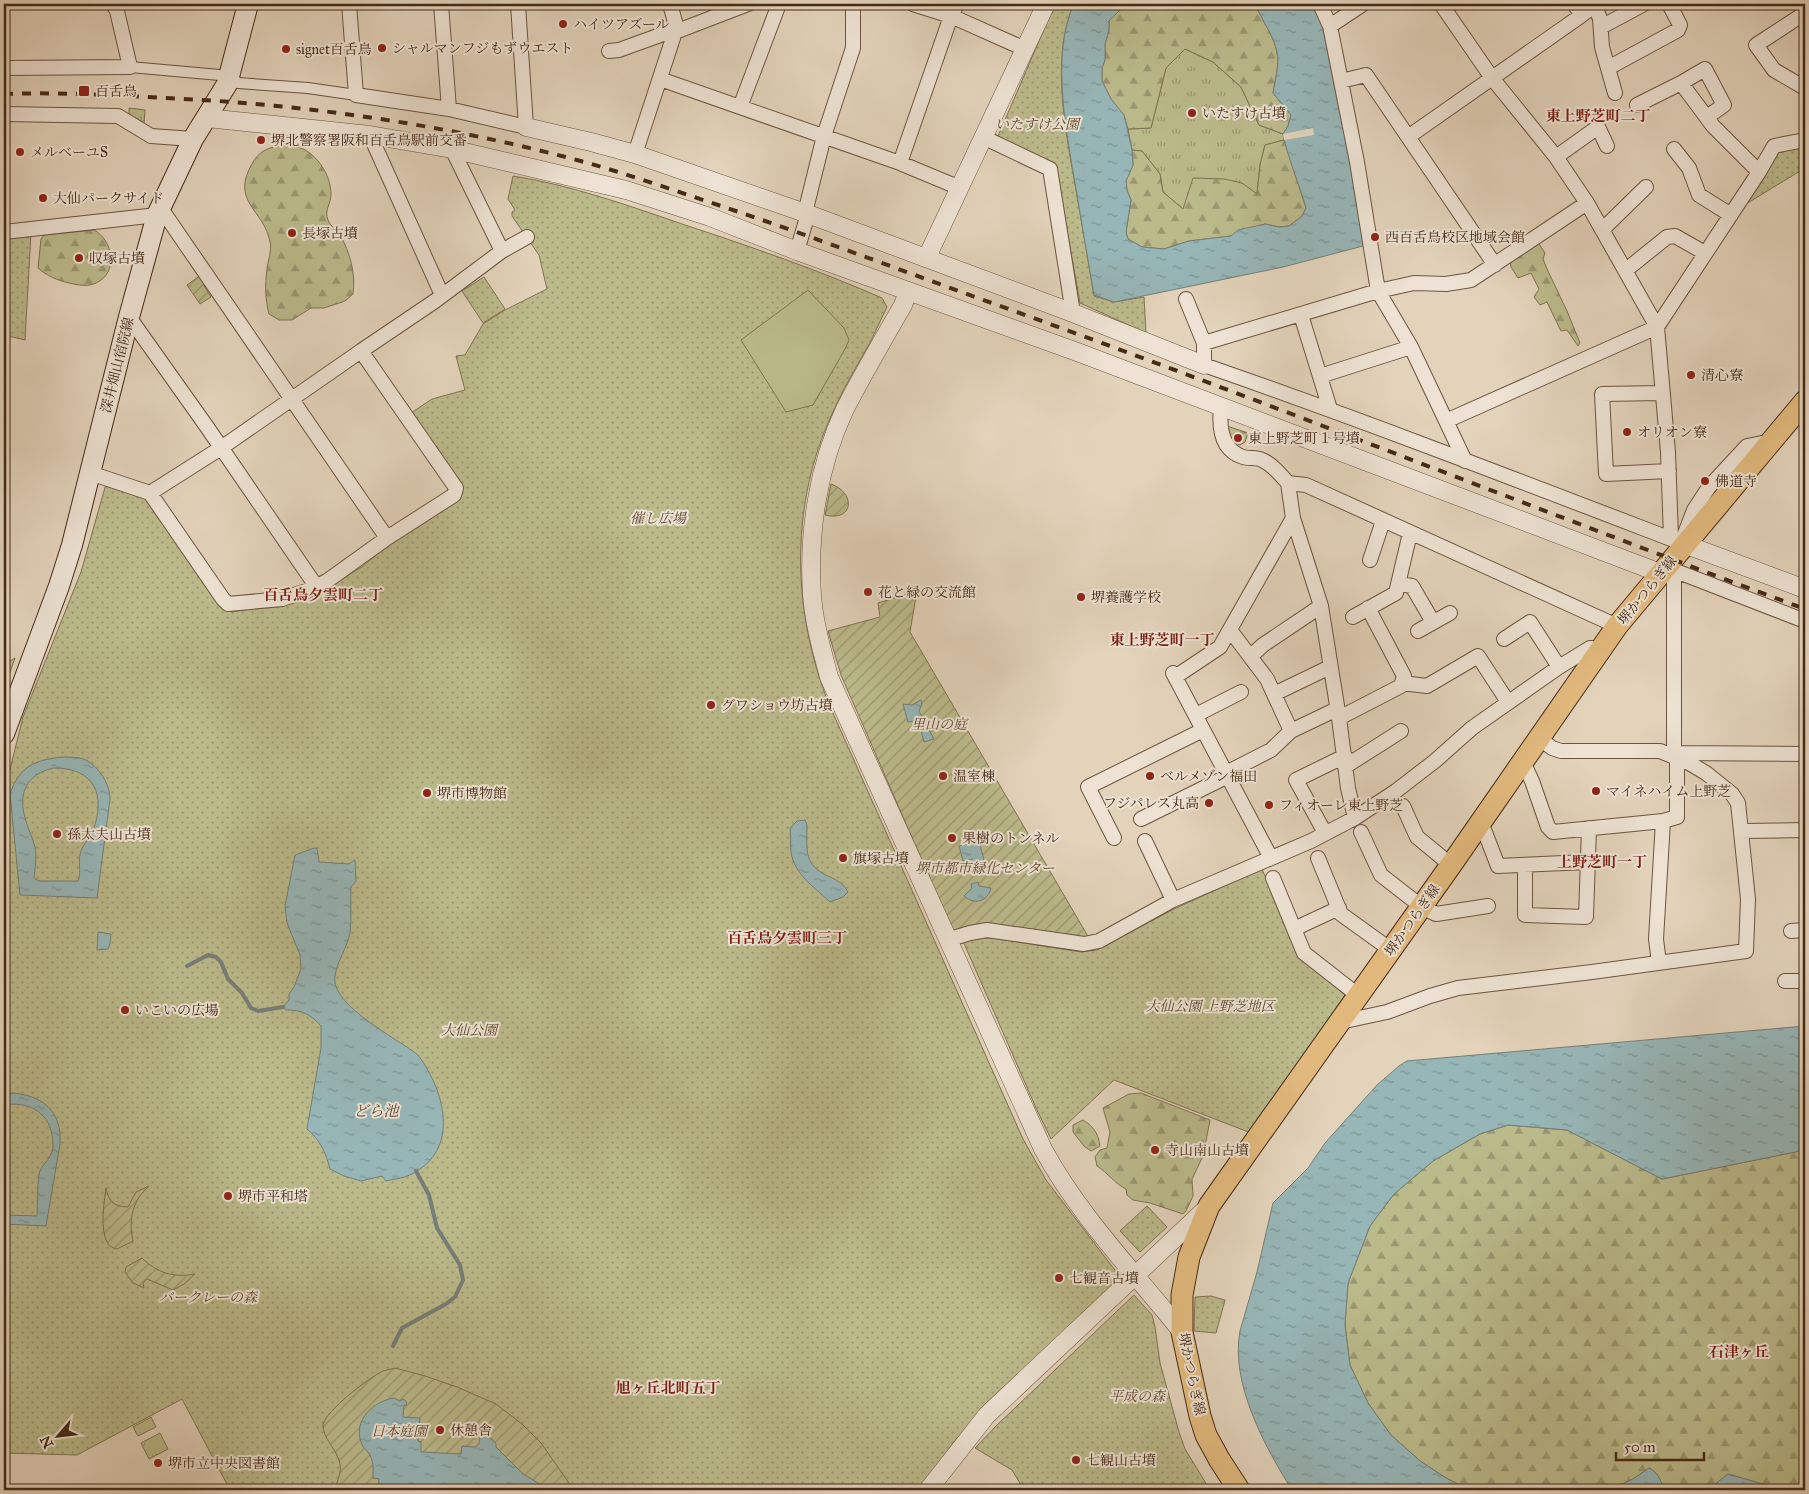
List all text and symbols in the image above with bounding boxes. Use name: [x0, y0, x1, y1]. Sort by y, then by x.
place label: ハイツアズール: [573, 16, 669, 33]
marker: ハイツアズール: [557, 18, 569, 30]
place label: シャルマンフジもずウエスト: [392, 40, 573, 57]
place label: signet百舌鳥: [296, 41, 372, 58]
marker: シャルマンフジもずウエスト: [376, 42, 388, 54]
marker: signet百舌鳥: [280, 43, 292, 55]
place label: 百舌鳥: [95, 83, 137, 100]
marker: 百舌鳥: [77, 84, 91, 98]
place label: いたすけ古墳: [1202, 105, 1286, 122]
marker: いたすけ古墳: [1186, 107, 1198, 119]
district label: 東上野芝町二丁: [1545, 107, 1651, 125]
park label: いたすけ公園: [995, 116, 1081, 133]
place label: 堺北警察署阪和百舌鳥駅前交番: [271, 132, 467, 149]
marker: 堺北警察署阪和百舌鳥駅前交番: [255, 134, 267, 146]
place label: メルベーユS: [30, 144, 108, 161]
marker: メルベーユS: [14, 146, 26, 158]
place label: 大仙パークサイド: [53, 190, 164, 207]
marker: 大仙パークサイド: [37, 192, 49, 204]
place label: 長塚古墳: [302, 225, 358, 242]
marker: 長塚古墳: [286, 227, 298, 239]
place label: 西百舌鳥校区地域会館: [1385, 229, 1525, 246]
marker: 西百舌鳥校区地域会館: [1369, 231, 1381, 243]
place label: 収塚古墳: [89, 250, 145, 267]
marker: 収塚古墳: [73, 252, 85, 264]
street label: 深井畑山宿院線: [97, 316, 138, 415]
place label: 清心寮: [1701, 367, 1743, 384]
marker: 清心寮: [1685, 369, 1697, 381]
place label: オリオン寮: [1637, 424, 1707, 441]
marker: オリオン寮: [1621, 426, 1633, 438]
place label: 東上野芝町１号墳: [1248, 430, 1360, 447]
marker: 東上野芝町１号墳: [1232, 432, 1244, 444]
place label: 佛道寺: [1715, 473, 1757, 490]
marker: 佛道寺: [1699, 475, 1711, 487]
park label: 催し広場: [630, 510, 688, 527]
street label: 堺かつらぎ線: [1614, 552, 1680, 628]
place label: 花と緑の交流館: [878, 584, 976, 601]
district label: 百舌鳥夕雲町二丁: [263, 586, 383, 604]
marker: 花と緑の交流館: [862, 586, 874, 598]
place label: 堺養護学校: [1091, 589, 1161, 606]
marker: 堺養護学校: [1075, 591, 1087, 603]
district label: 東上野芝町一丁: [1109, 631, 1215, 649]
place label: グワショウ坊古墳: [721, 697, 833, 714]
marker: グワショウ坊古墳: [705, 699, 717, 711]
park label: 里山の庭: [911, 716, 969, 733]
place label: 温室棟: [953, 768, 995, 785]
place label: ベルメゾン福田: [1160, 768, 1257, 785]
marker: 温室棟: [937, 770, 949, 782]
marker: ベルメゾン福田: [1144, 770, 1156, 782]
place label: マイネハイム上野芝: [1606, 783, 1731, 800]
place label: 堺市博物館: [437, 785, 507, 802]
marker: マイネハイム上野芝: [1590, 785, 1602, 797]
marker: 堺市博物館: [421, 787, 433, 799]
place label: フジパレス丸高: [1103, 795, 1199, 812]
marker: フジパレス丸高: [1203, 797, 1215, 809]
place label: フィオーレ東上野芝: [1279, 797, 1404, 814]
marker: フィオーレ東上野芝: [1263, 799, 1275, 811]
place label: 孫太夫山古墳: [67, 826, 151, 843]
marker: 孫太夫山古墳: [51, 828, 63, 840]
place label: 果樹のトンネル: [962, 830, 1060, 847]
marker: 果樹のトンネル: [946, 832, 958, 844]
place label: 旗塚古墳: [853, 850, 909, 867]
marker: 旗塚古墳: [837, 852, 849, 864]
district label: 上野芝町一丁: [1557, 853, 1647, 871]
park label: 堺市都市緑化センター: [915, 860, 1055, 877]
street label: 堺かつらぎ線: [1381, 881, 1443, 960]
district label: 百舌鳥夕雲町三丁: [727, 929, 847, 947]
park label: 大仙公園 上野芝地区: [1145, 998, 1277, 1015]
place label: いこいの広場: [135, 1002, 219, 1019]
marker: いこいの広場: [119, 1004, 131, 1016]
park label: 大仙公園: [441, 1022, 499, 1039]
water label: どら池: [353, 1102, 400, 1120]
place label: 寺山南山古墳: [1165, 1142, 1249, 1159]
marker: 寺山南山古墳: [1149, 1144, 1161, 1156]
place label: 堺市平和塔: [238, 1188, 308, 1205]
marker: 堺市平和塔: [222, 1190, 234, 1202]
place label: 七観音古墳: [1069, 1270, 1139, 1287]
marker: 七観音古墳: [1053, 1272, 1065, 1284]
park label: バークレーの森: [159, 1289, 259, 1306]
street label: 堺かつらぎ線: [1174, 1331, 1209, 1417]
district label: 石津ヶ丘: [1709, 1343, 1769, 1361]
district label: 旭ヶ丘北町五丁: [615, 1379, 721, 1397]
park label: 平成の森: [1109, 1388, 1167, 1405]
north arrow: [32, 1412, 82, 1462]
place label: 休憩舎: [450, 1422, 492, 1439]
park label: 日本庭園: [371, 1423, 429, 1440]
marker: 休憩舎: [434, 1424, 446, 1436]
scale bar: [1616, 1429, 1704, 1461]
text: N: [37, 1433, 57, 1451]
text: 50 m: [1624, 1438, 1656, 1456]
place label: 七観山古墳: [1086, 1452, 1156, 1469]
marker: 七観山古墳: [1070, 1454, 1082, 1466]
place label: 堺市立中央図書館: [168, 1455, 280, 1472]
marker: 堺市立中央図書館: [152, 1457, 164, 1469]

